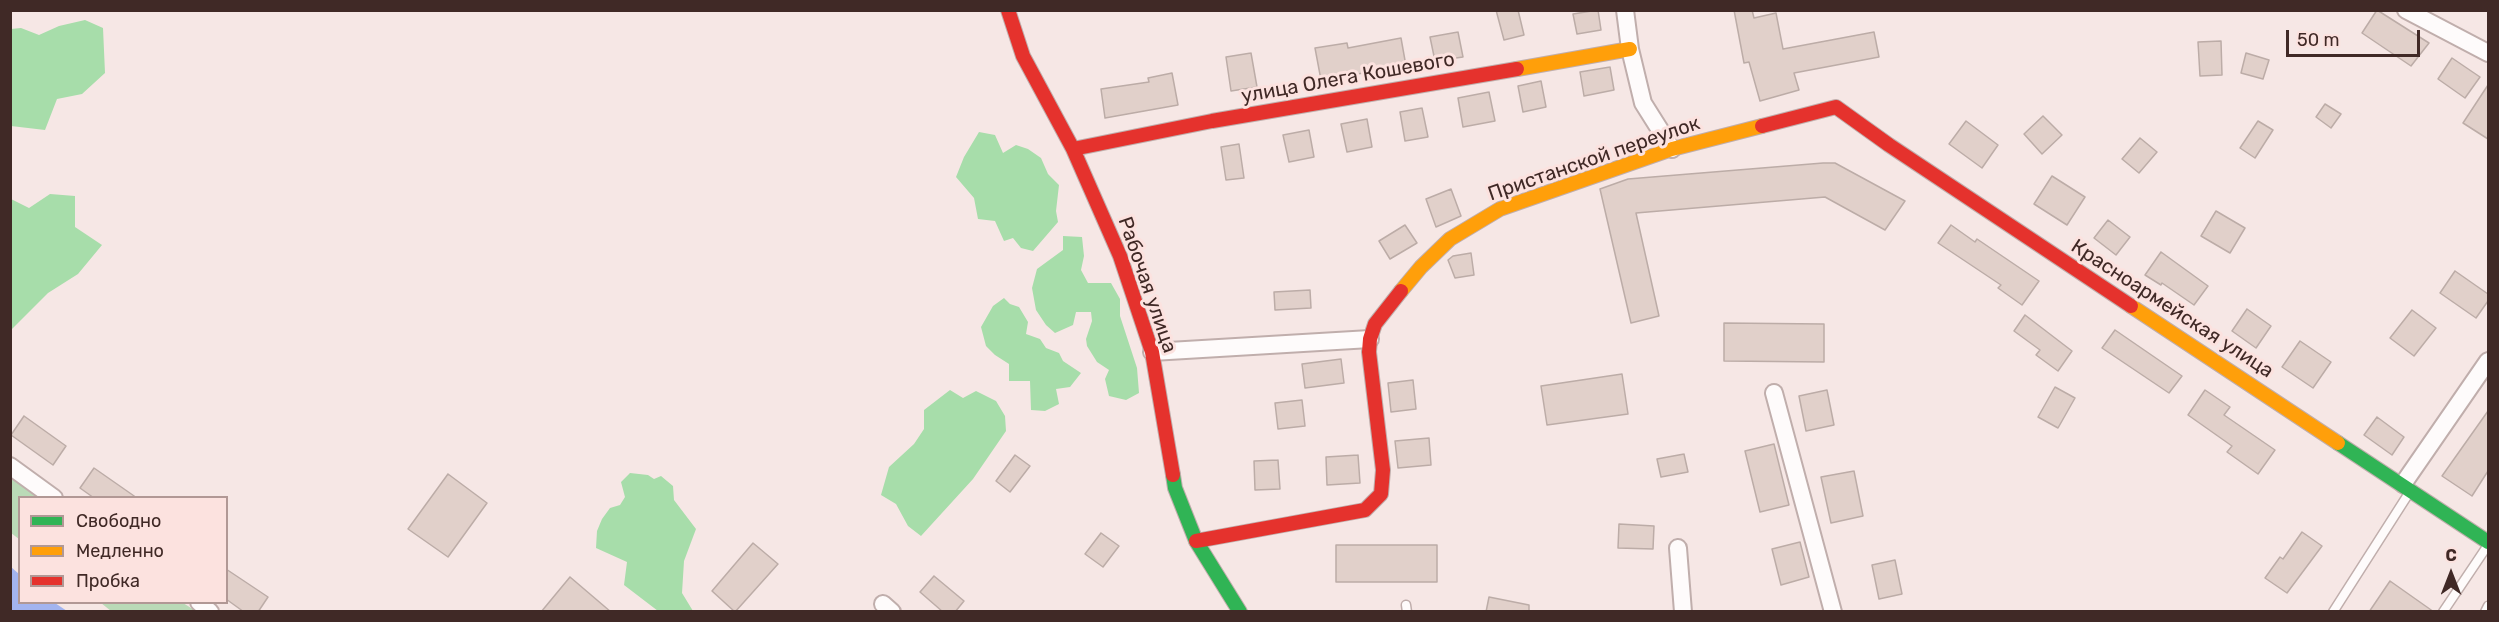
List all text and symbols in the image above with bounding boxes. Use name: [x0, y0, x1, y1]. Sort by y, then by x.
scale bar: [2289, 18, 2422, 56]
text: 50 m: [2297, 29, 2340, 51]
street label: улица Олега Кошевого: [1239, 47, 1457, 109]
street label: Пристанской переулок: [1485, 111, 1703, 207]
street label: Рабочая улица: [1112, 214, 1182, 356]
street label: Красноармейская улица: [2066, 235, 2278, 383]
legend: [18, 496, 228, 604]
text: Свободно: [76, 510, 161, 532]
text: Медленно: [76, 540, 164, 562]
north arrow: [2421, 544, 2481, 604]
text: С: [2445, 546, 2457, 565]
text: Пробка: [76, 570, 140, 592]

